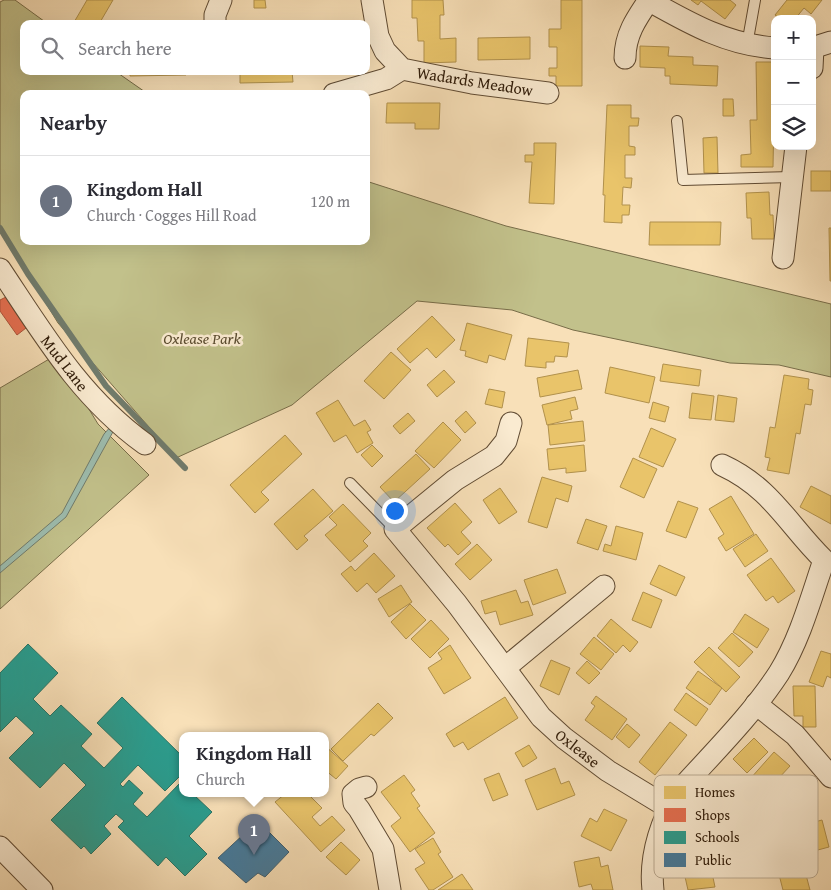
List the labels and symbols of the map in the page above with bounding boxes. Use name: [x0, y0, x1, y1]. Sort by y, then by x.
street label: Wadards Meadow: [415, 60, 536, 102]
park label: Oxlease Park: [163, 326, 241, 350]
street label: Mud Lane: [35, 330, 95, 396]
your location: [382, 498, 408, 524]
street label: Oxlease: [550, 723, 606, 773]
legend: [654, 775, 818, 878]
text: Homes: [695, 782, 735, 802]
text: Shops: [695, 805, 730, 825]
pin: 1: [238, 814, 270, 855]
text: Schools: [695, 827, 739, 847]
text: Public: [695, 850, 731, 870]

